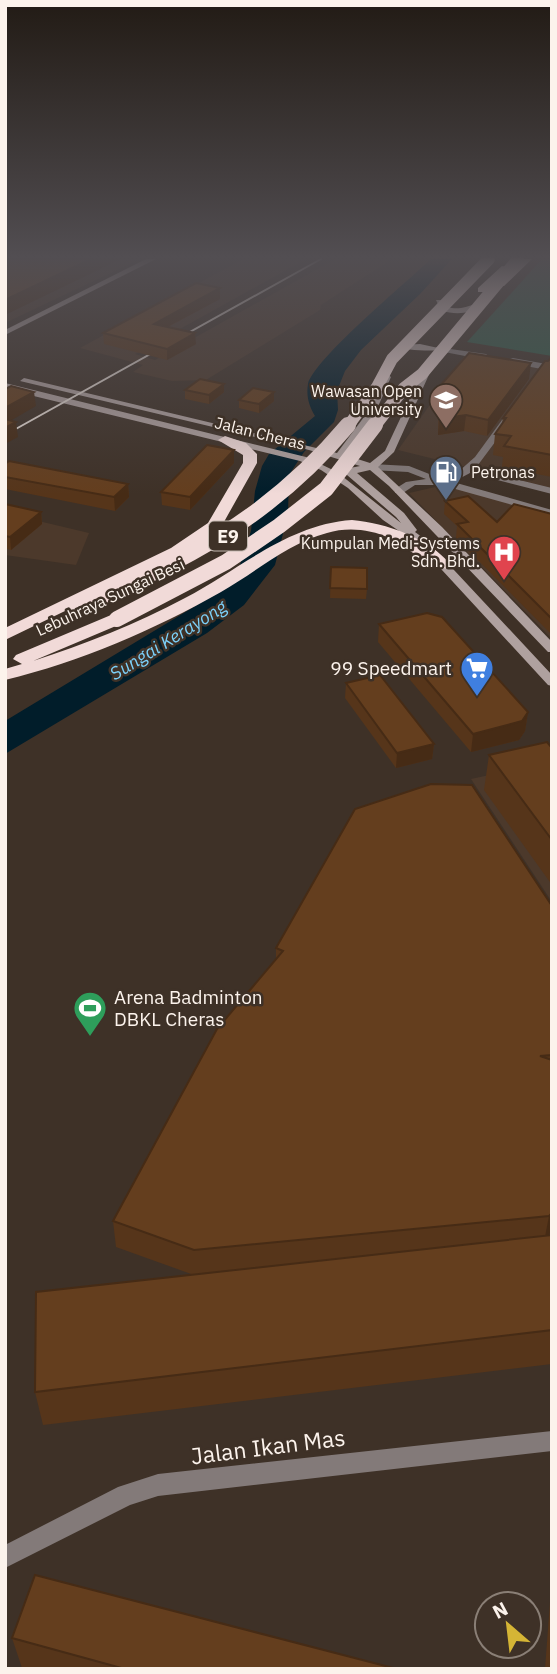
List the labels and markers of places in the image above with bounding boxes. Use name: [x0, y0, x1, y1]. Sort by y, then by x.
place label: Wawasan Open University: [311, 381, 422, 419]
school or university icon: Wawasan Open University: [427, 381, 465, 430]
fuel station icon: Petronas: [427, 453, 465, 502]
place label: Petronas: [471, 462, 535, 482]
place label: Kumpulan Medi-Systems Sdn. Bhd.: [301, 533, 480, 571]
hospital icon: Kumpulan Medi-Systems Sdn. Bhd.: [485, 533, 523, 582]
supermarket icon: 99 Speedmart: [458, 649, 496, 698]
place label: 99 Speedmart: [330, 656, 452, 680]
place label: Arena Badminton DBKL Cheras: [114, 985, 263, 1031]
sports icon: Arena Badminton DBKL Cheras: [71, 989, 109, 1038]

